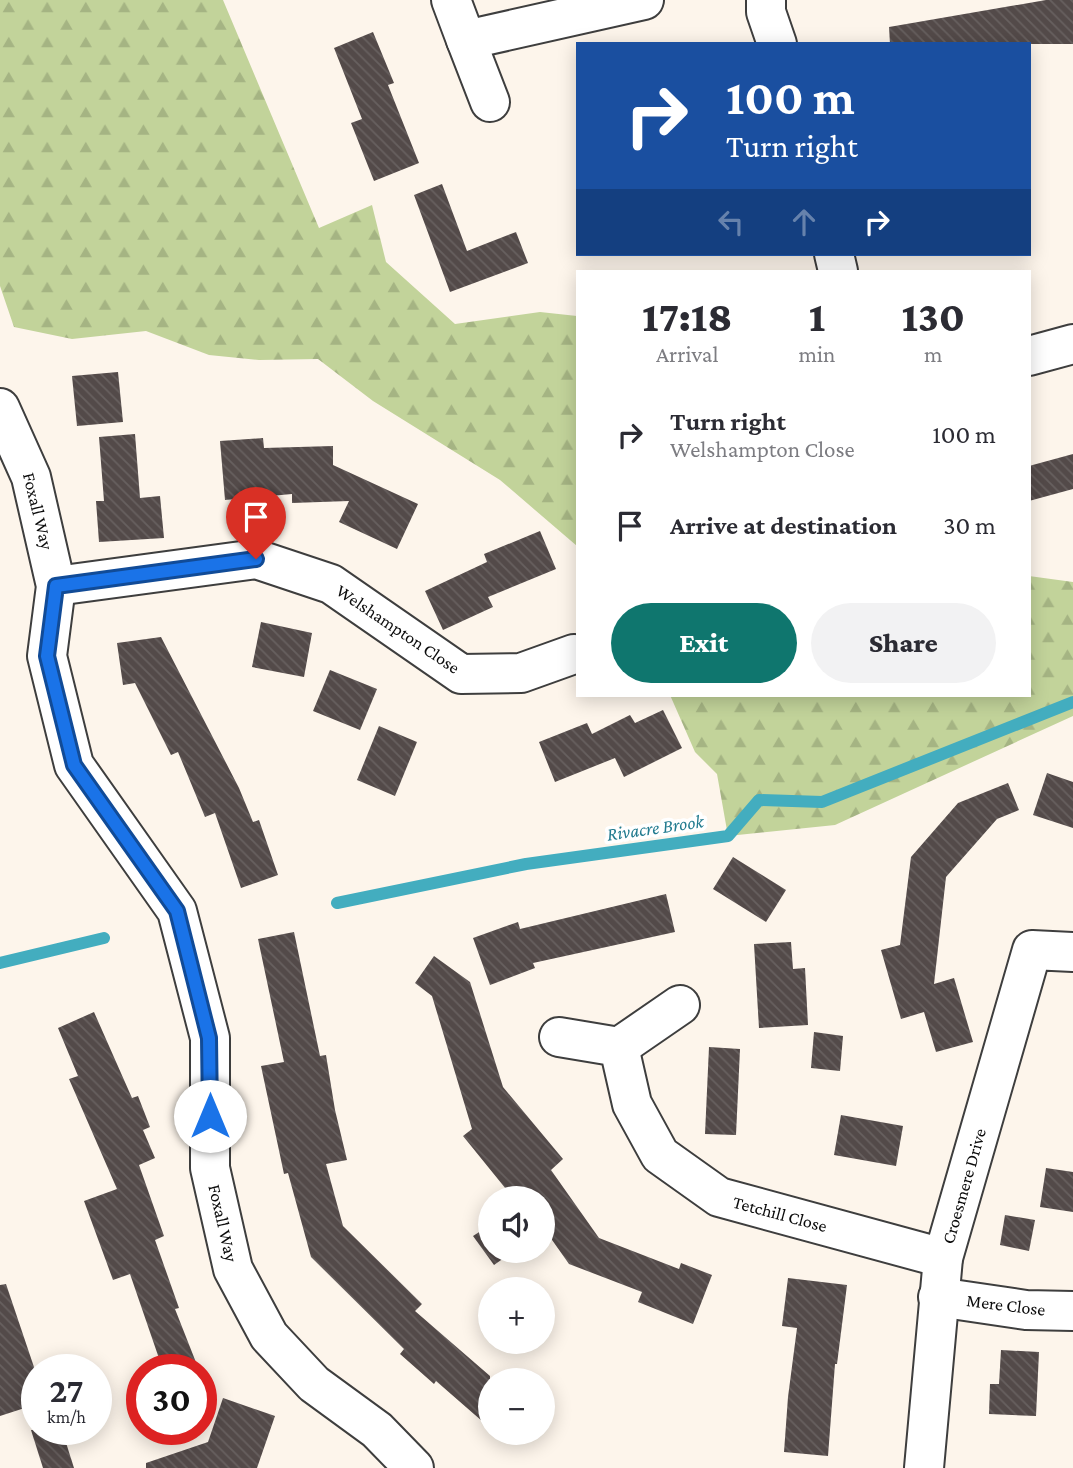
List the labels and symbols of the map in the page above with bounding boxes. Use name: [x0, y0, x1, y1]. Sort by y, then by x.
street label: Foxall Way: [19, 470, 57, 552]
pin: [226, 487, 286, 559]
street label: Welshampton Close: [333, 580, 464, 678]
water label: Rivacre Brook: [605, 810, 705, 845]
position arrow: [173, 1079, 247, 1153]
street label: Croesmere Drive: [938, 1126, 990, 1246]
street label: Foxall Way: [204, 1182, 242, 1264]
street label: Tetchill Close: [731, 1192, 829, 1236]
street label: Mere Close: [965, 1290, 1047, 1320]
speed limit sign: 30: [126, 1354, 217, 1445]

